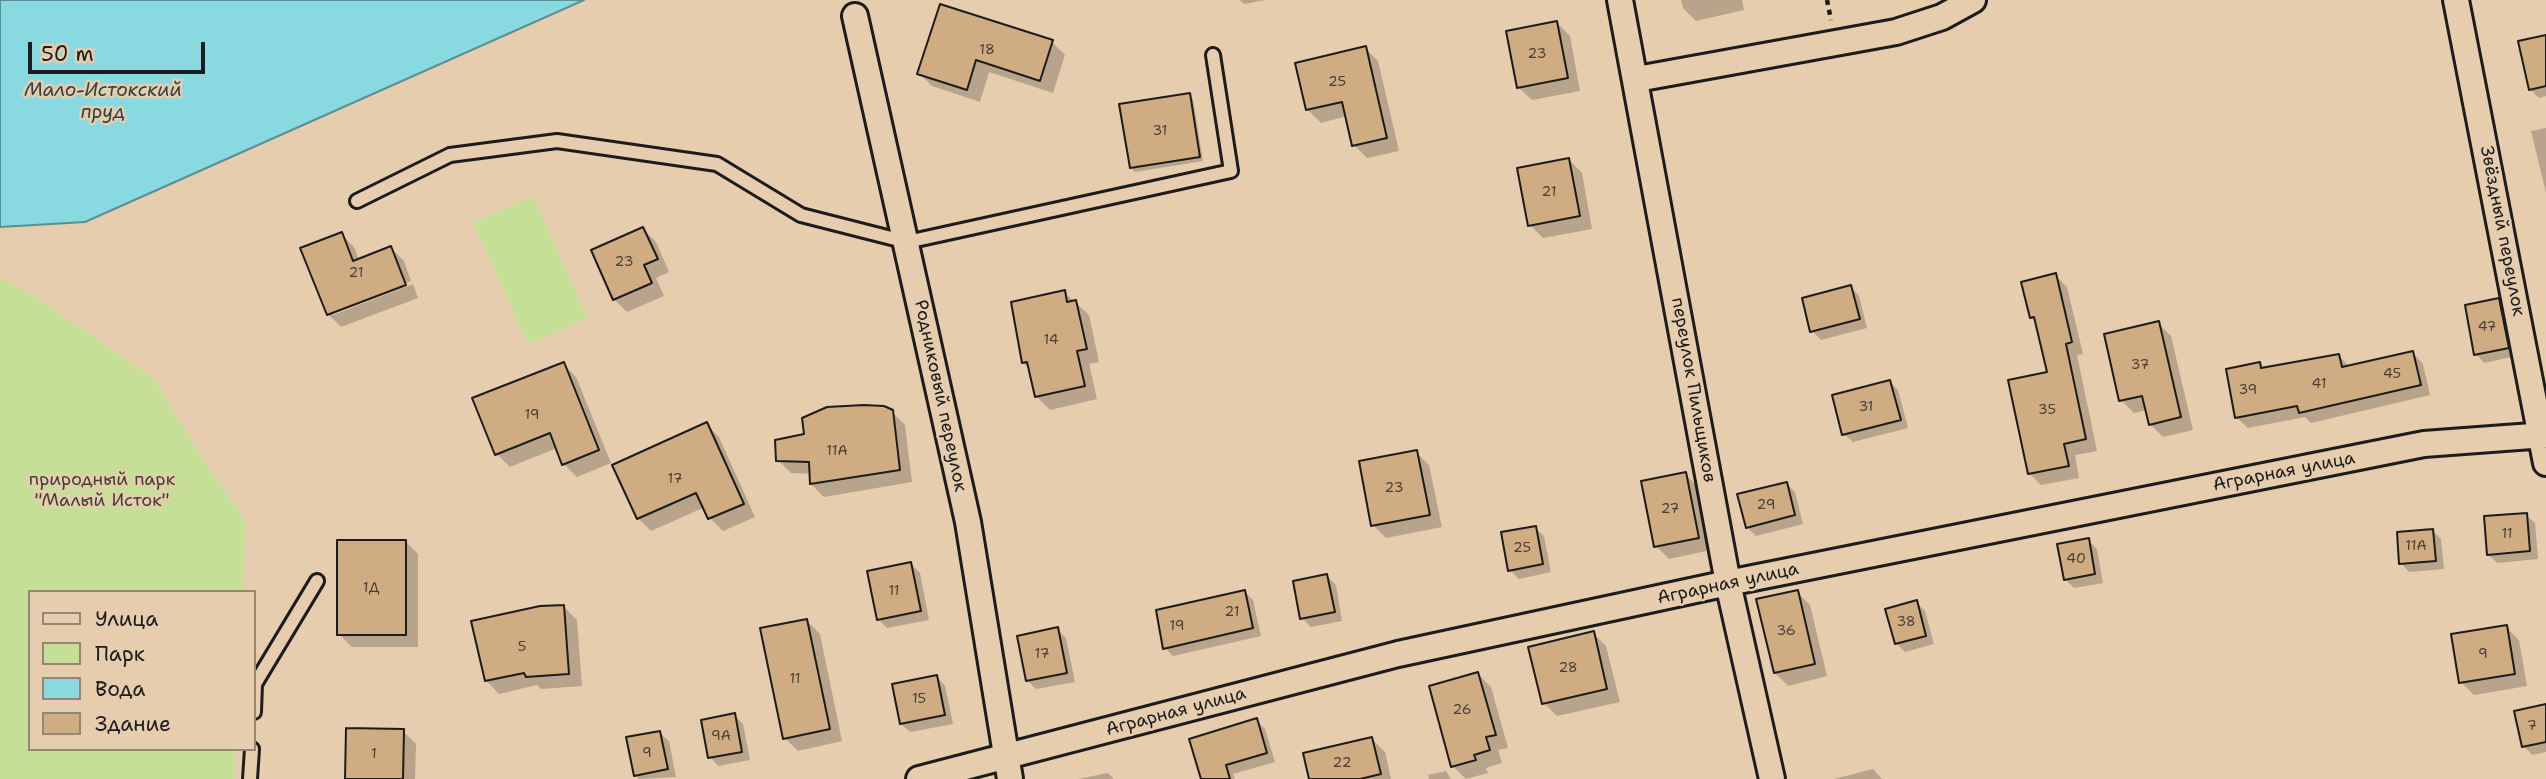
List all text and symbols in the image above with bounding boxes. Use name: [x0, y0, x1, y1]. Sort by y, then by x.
scale bar: [32, 28, 208, 72]
text: 50 m: [41, 40, 94, 68]
house number: 18: [979, 42, 995, 58]
house number: 23: [1528, 46, 1546, 62]
house number: 25: [1328, 74, 1346, 90]
water label: Мало-Истокский пруд: [24, 80, 182, 124]
house number: 31: [1153, 123, 1167, 139]
street label: Звёздный переулок: [2475, 144, 2529, 318]
house number: 21: [1542, 184, 1556, 200]
house number: 23: [615, 254, 633, 270]
house number: 21: [349, 265, 363, 281]
street label: переулок Пильщиков: [1666, 296, 1720, 484]
street label: Родниковый переулок: [909, 298, 971, 494]
house number: 47: [2478, 319, 2496, 335]
house number: 14: [1043, 332, 1059, 348]
house number: 37: [2131, 357, 2149, 373]
house number: 45: [2383, 366, 2401, 382]
house number: 41: [2312, 376, 2326, 392]
house number: 39: [2239, 382, 2257, 398]
house number: 31: [1859, 399, 1873, 415]
house number: 35: [2038, 402, 2056, 418]
house number: 19: [524, 407, 540, 423]
house number: 11А: [826, 443, 848, 459]
street label: Аграрная улица: [2211, 448, 2357, 496]
park label: природный парк "Малый Исток": [29, 469, 175, 512]
house number: 17: [668, 471, 682, 487]
house number: 23: [1385, 480, 1403, 496]
house number: 29: [1757, 497, 1775, 513]
house number: 27: [1661, 501, 1679, 517]
house number: 11: [2501, 526, 2513, 542]
house number: 11А: [2405, 538, 2427, 554]
house number: 25: [1513, 540, 1531, 556]
house number: 40: [2066, 551, 2086, 567]
street label: Аграрная улица: [1655, 558, 1801, 610]
house number: 1Д: [363, 580, 379, 596]
house number: 11: [888, 583, 900, 599]
legend: [28, 590, 256, 751]
house number: 21: [1225, 604, 1239, 620]
text: Улица: [95, 605, 158, 633]
house number: 38: [1896, 614, 1916, 630]
house number: 19: [1169, 618, 1185, 634]
house number: 36: [1776, 623, 1796, 639]
house number: 5: [518, 639, 526, 655]
text: Парк: [95, 640, 145, 668]
house number: 17: [1035, 646, 1049, 662]
house number: 9: [2478, 646, 2488, 662]
house number: 28: [1558, 660, 1578, 676]
house number: 11: [789, 671, 801, 687]
text: Вода: [95, 675, 145, 703]
street label: Аграрная улица: [1104, 683, 1248, 741]
house number: 15: [912, 691, 926, 707]
house number: 26: [1453, 702, 1471, 718]
text: Здание: [95, 710, 171, 738]
house number: 7: [2527, 718, 2537, 734]
house number: 9А: [711, 728, 731, 744]
house number: 9: [642, 745, 652, 761]
house number: 1: [371, 746, 377, 762]
house number: 22: [1333, 755, 1351, 771]

